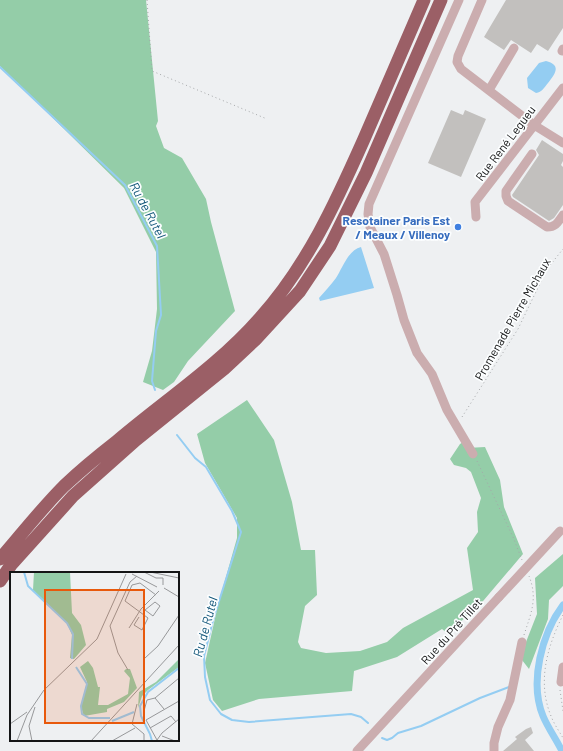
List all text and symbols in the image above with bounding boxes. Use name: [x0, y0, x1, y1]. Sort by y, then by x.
street label: Rue René Legueu: [472, 103, 538, 183]
water label: Ru de Rutel: [126, 179, 170, 241]
place label: Resotainer Paris Est / Meaux / Villenoy: [343, 213, 450, 241]
marker: Resotainer Paris Est / Meaux / Villenoy: [453, 222, 463, 232]
street label: Promenade Pierre Michaux: [471, 255, 553, 383]
inset map: [10, 572, 179, 741]
water label: Ru de Rutel: [189, 595, 221, 659]
street label: Rue du Pré Tillet: [418, 595, 484, 667]

